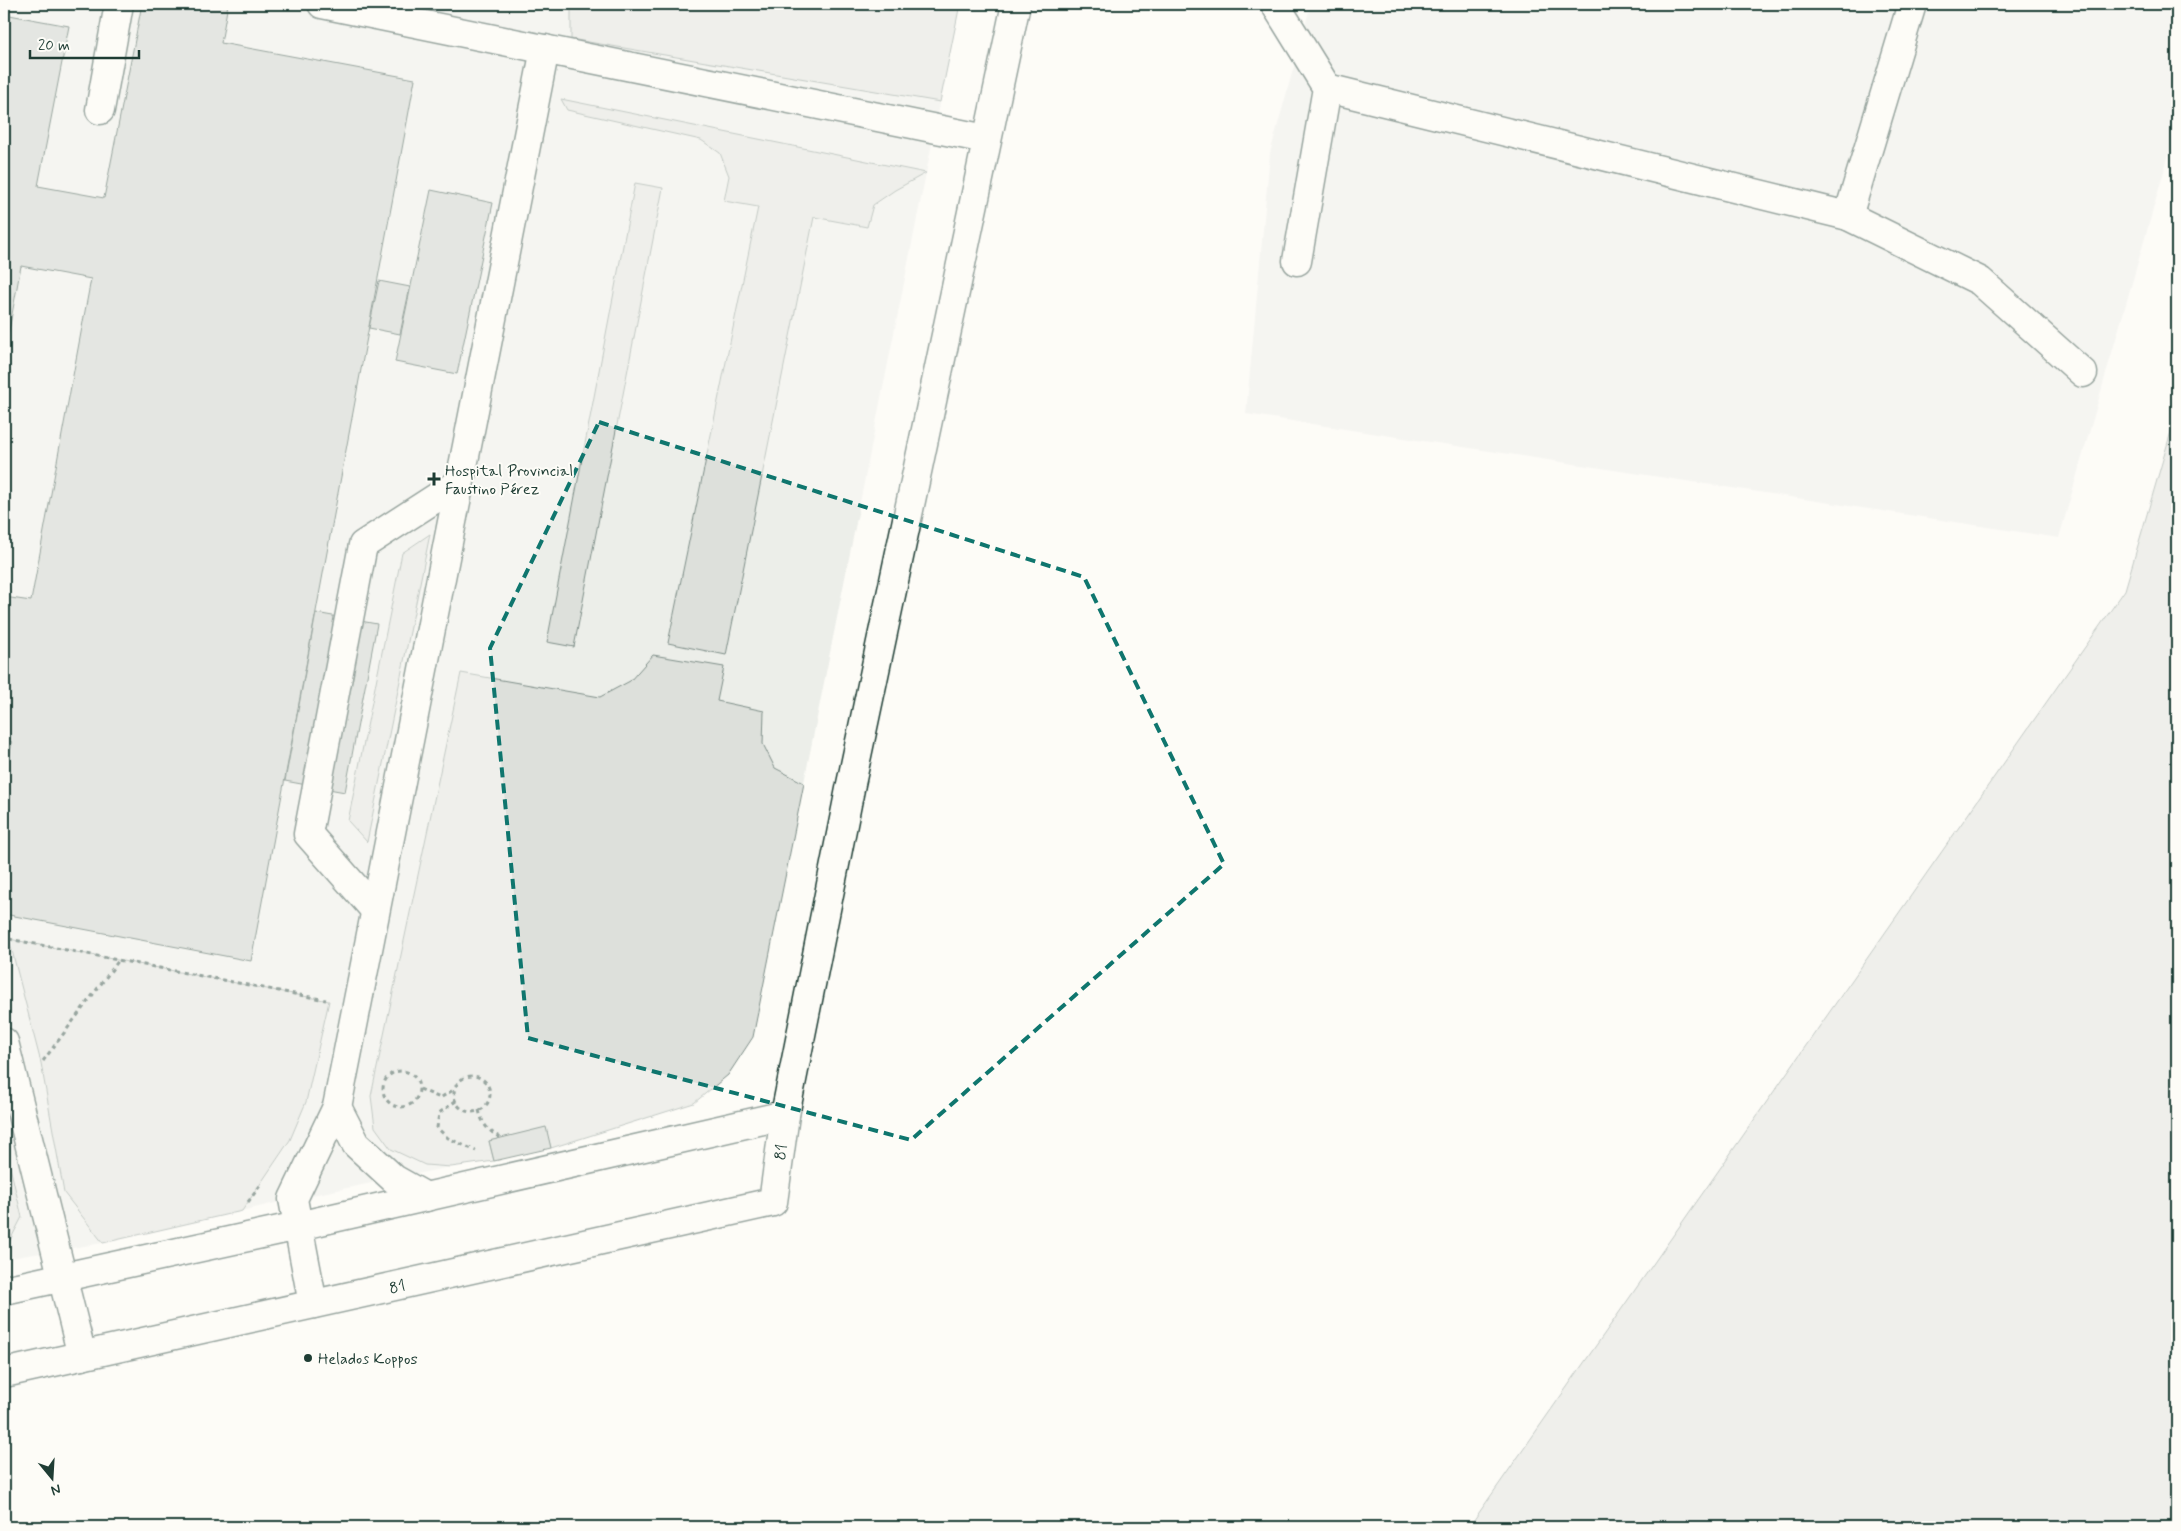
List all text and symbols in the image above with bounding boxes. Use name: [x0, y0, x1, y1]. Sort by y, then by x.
scale bar: [30, 28, 139, 60]
text: 20 m: [38, 36, 70, 56]
place label: Hospital Provincial Faustino Pérez: [445, 461, 573, 500]
marker: Hospital Provincial Faustino Pérez: [427, 472, 441, 486]
street label: 81: [770, 1143, 793, 1162]
street label: 81: [387, 1275, 407, 1299]
place label: Helados Koppos: [318, 1349, 418, 1370]
marker: Helados Koppos: [302, 1352, 314, 1364]
north arrow: [28, 1454, 78, 1504]
text: N: [48, 1479, 63, 1499]

